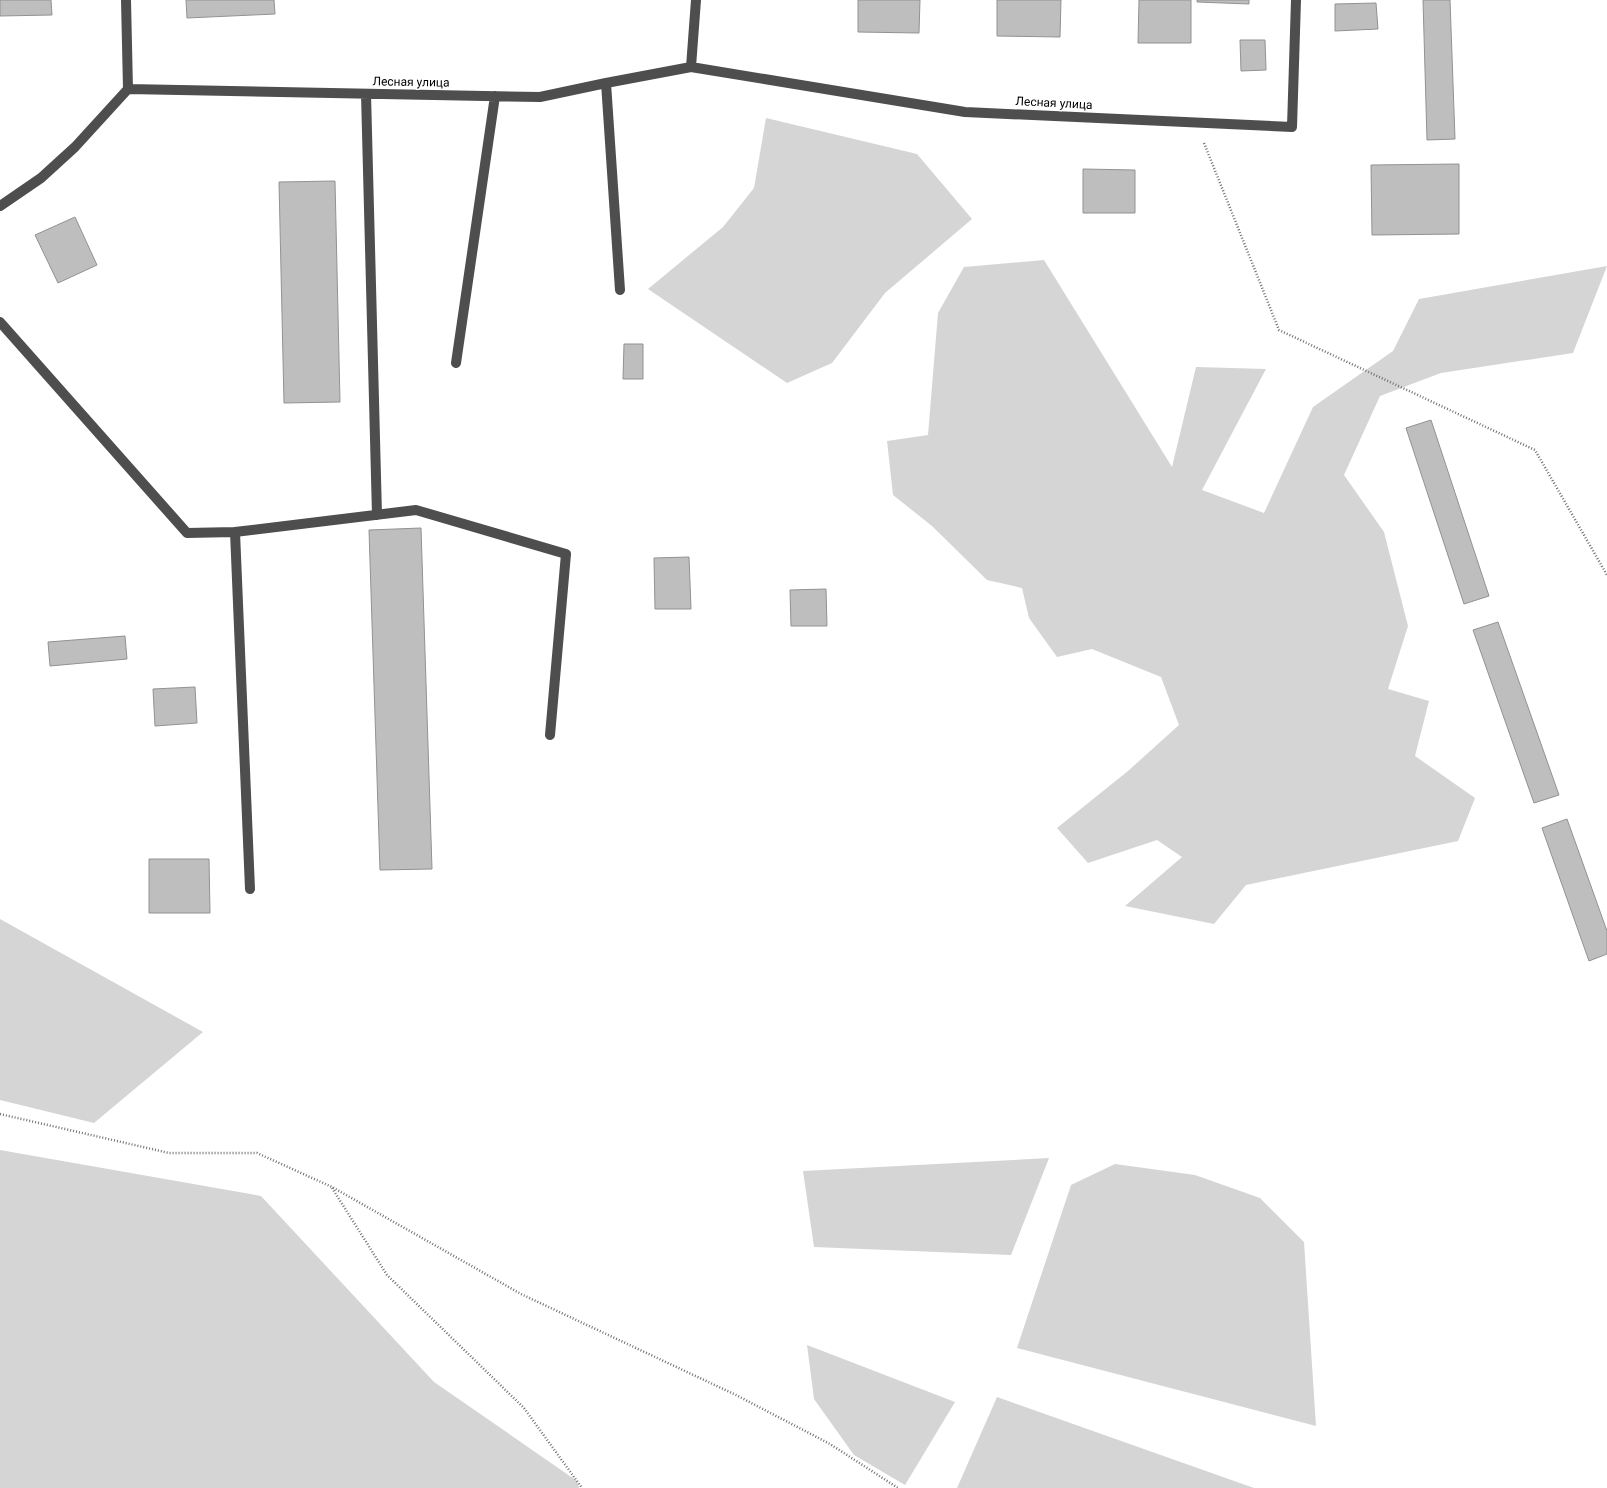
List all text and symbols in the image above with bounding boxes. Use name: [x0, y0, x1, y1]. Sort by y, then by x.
street label: Лесная улица: [372, 74, 450, 90]
street label: Лесная улица: [1015, 94, 1093, 112]

